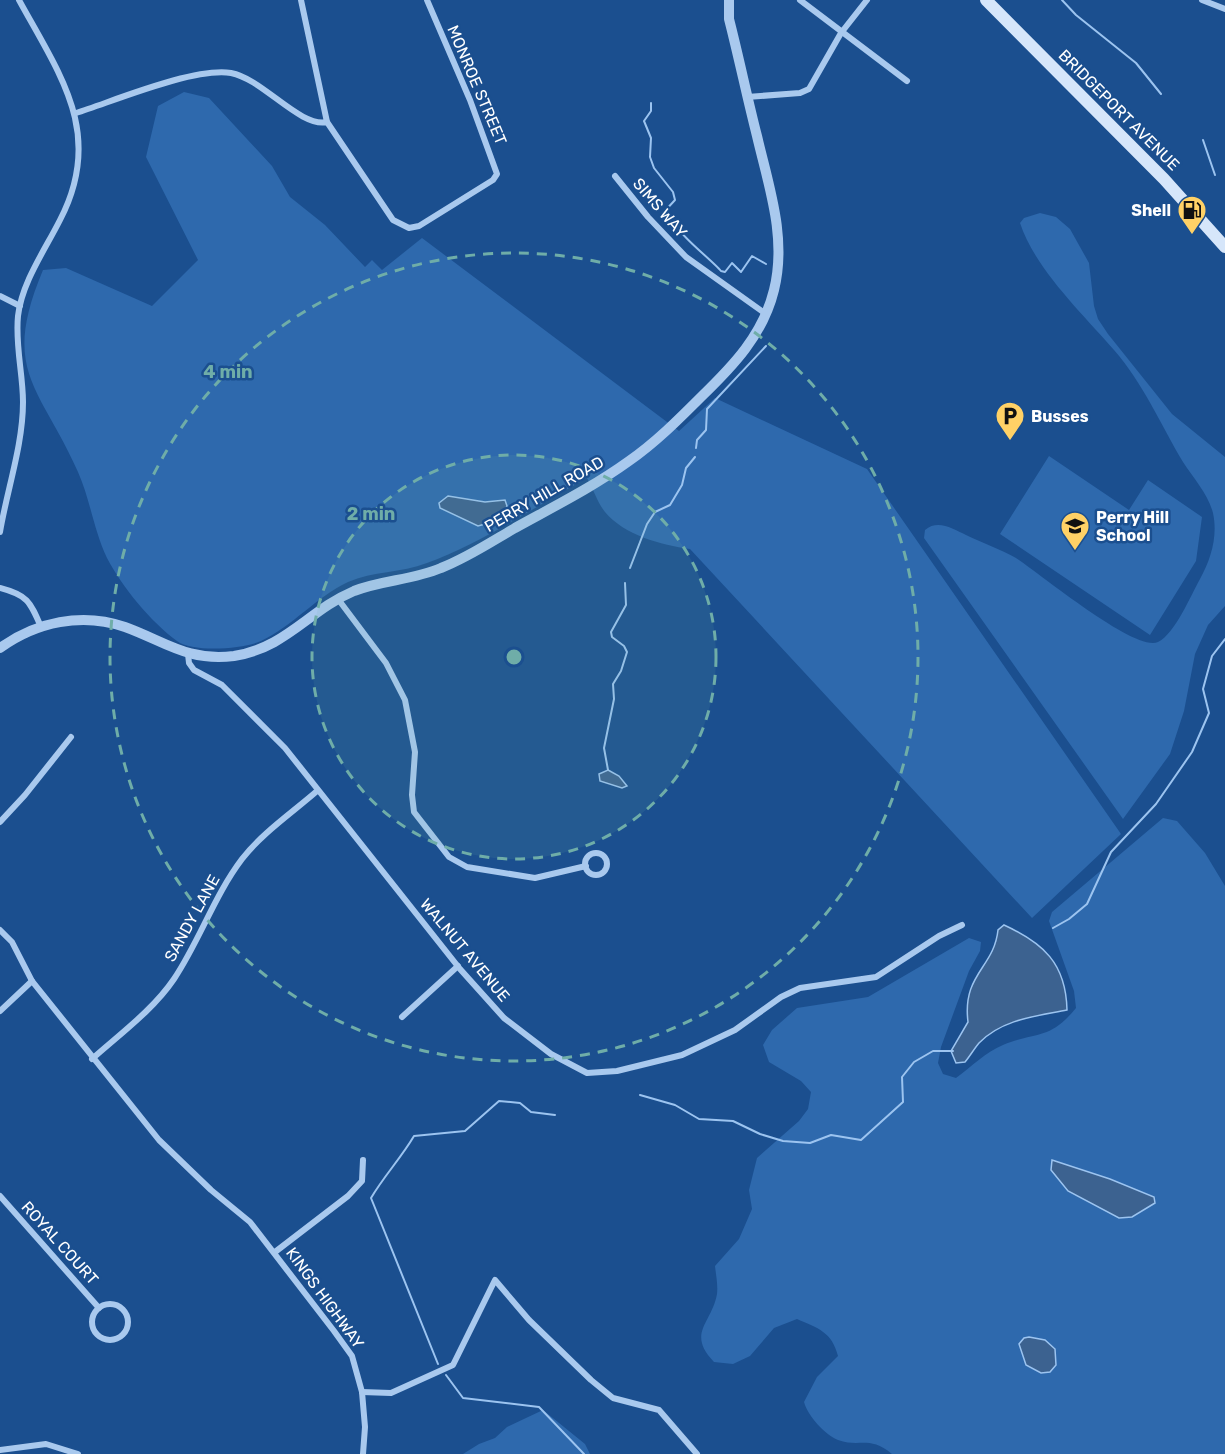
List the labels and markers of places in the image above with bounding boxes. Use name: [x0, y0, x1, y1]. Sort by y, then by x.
fuel station icon: Shell: [1176, 194, 1208, 236]
place label: Shell: [1131, 201, 1171, 220]
parking icon: Busses: [994, 400, 1026, 442]
place label: Busses: [1031, 407, 1089, 426]
place label: Perry Hill School: [1096, 508, 1169, 545]
school or university icon: Perry Hill School: [1059, 510, 1091, 552]
centre of rings: [504, 647, 524, 667]

